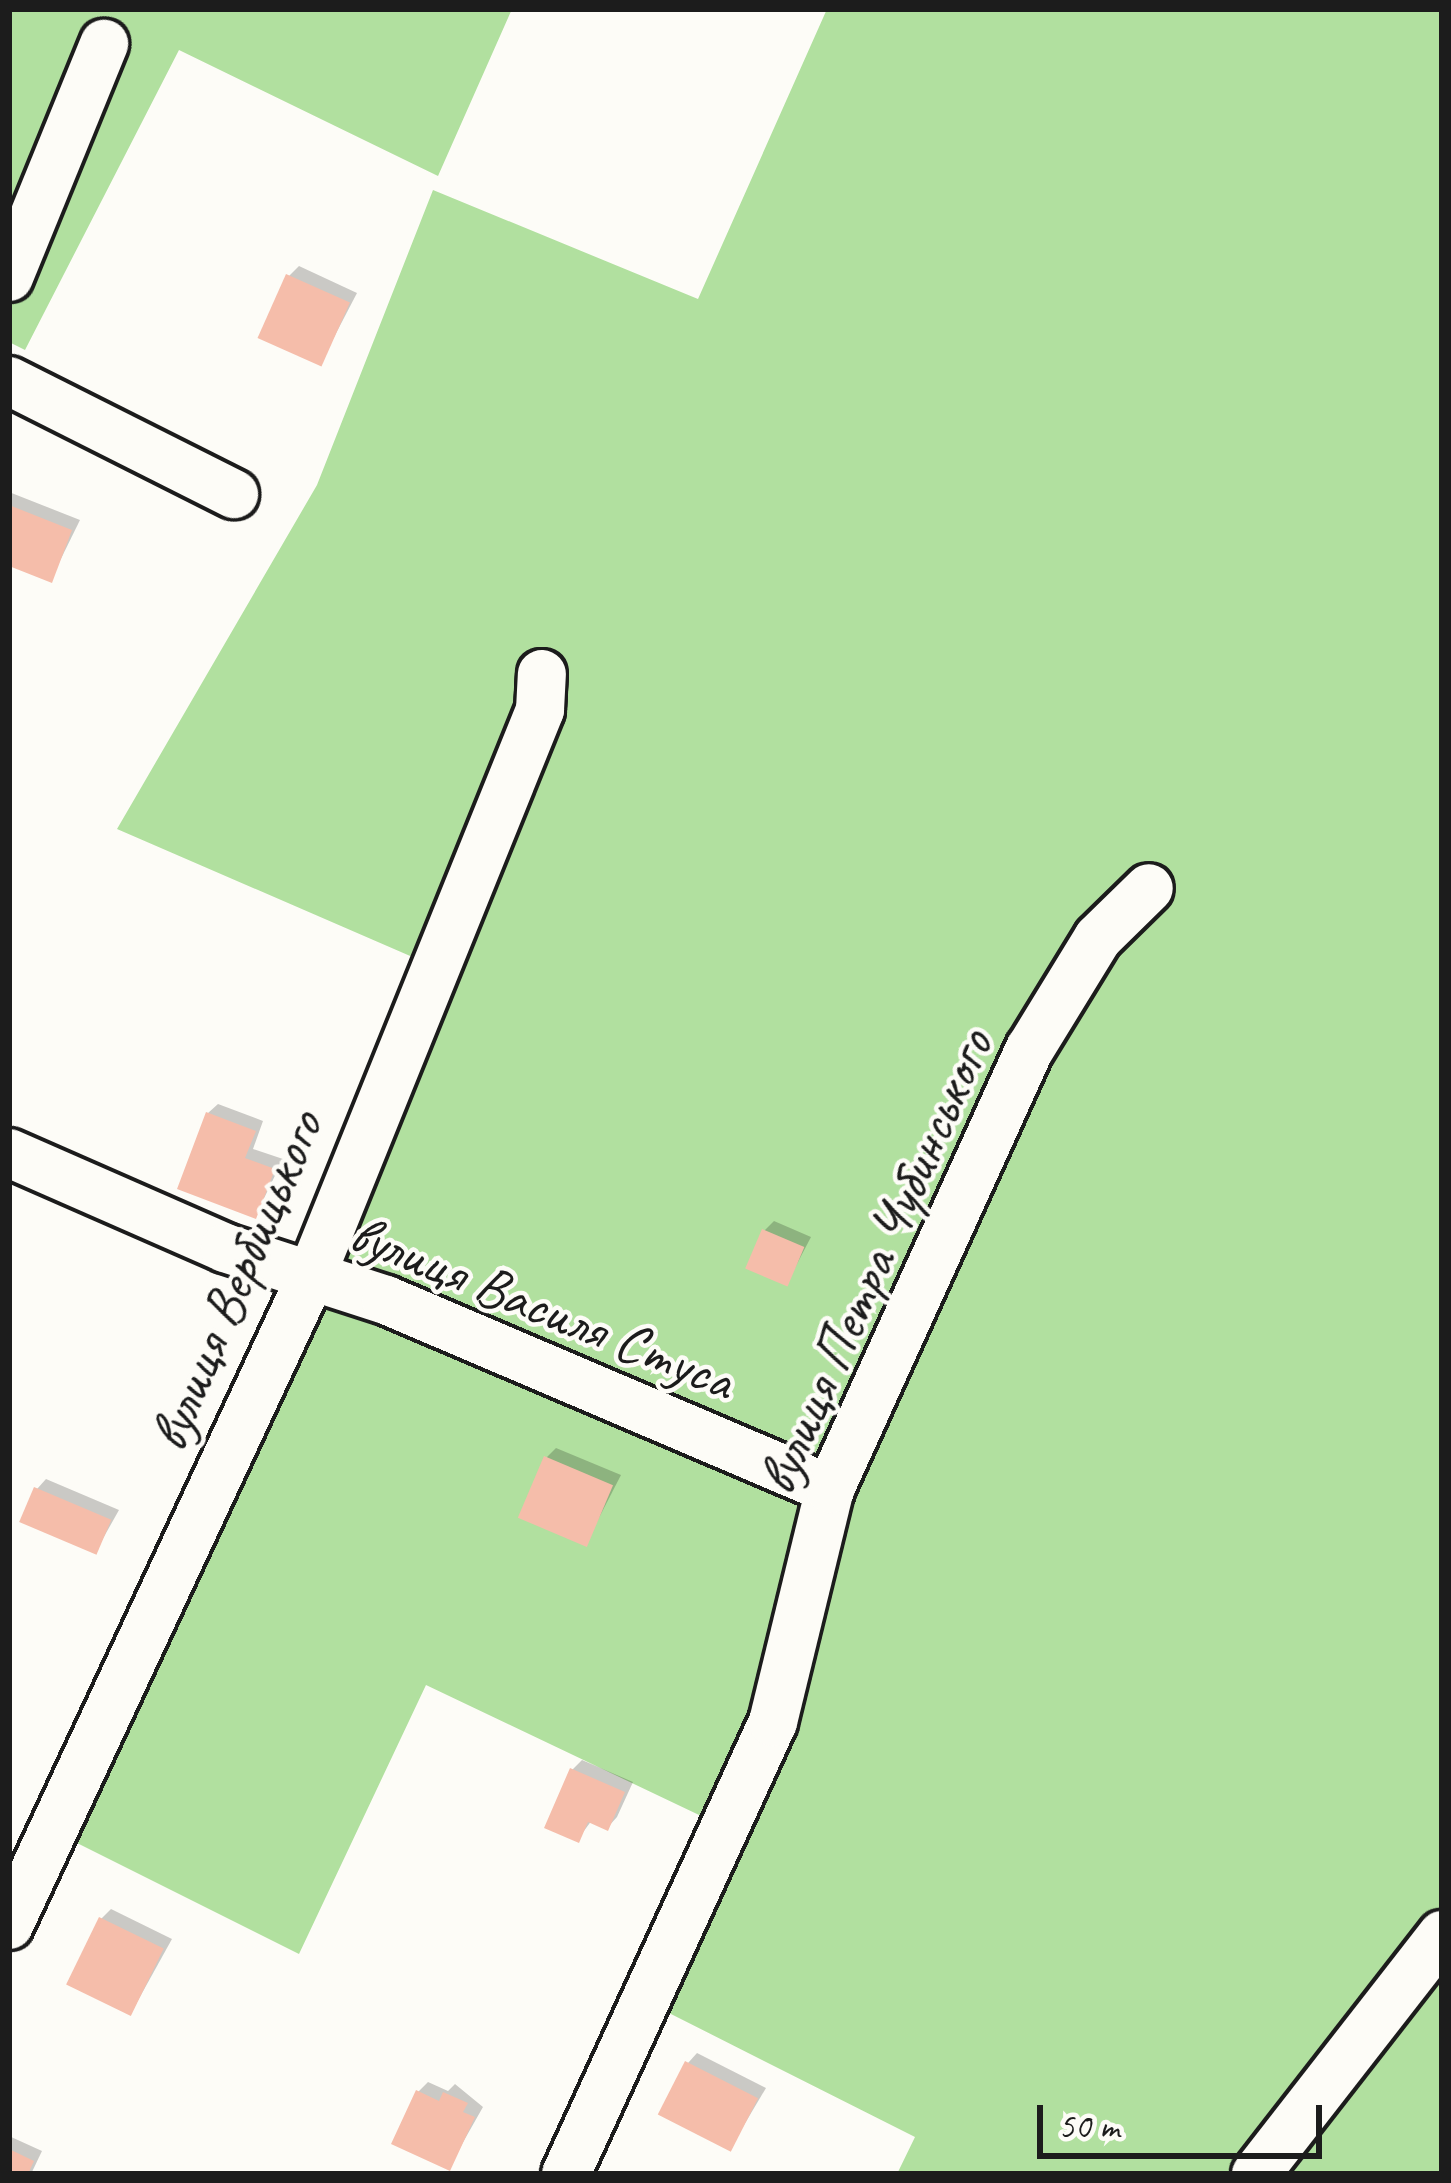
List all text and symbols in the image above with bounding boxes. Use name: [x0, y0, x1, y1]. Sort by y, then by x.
street label: вулиця Петра Чубинського: [741, 1017, 1009, 1507]
street label: вулиця Вербицького: [134, 1101, 338, 1461]
street label: вулиця Василя Стуса: [342, 1200, 742, 1414]
scale bar: [1043, 2081, 1328, 2155]
text: 50 m: [1058, 2103, 1119, 2149]

